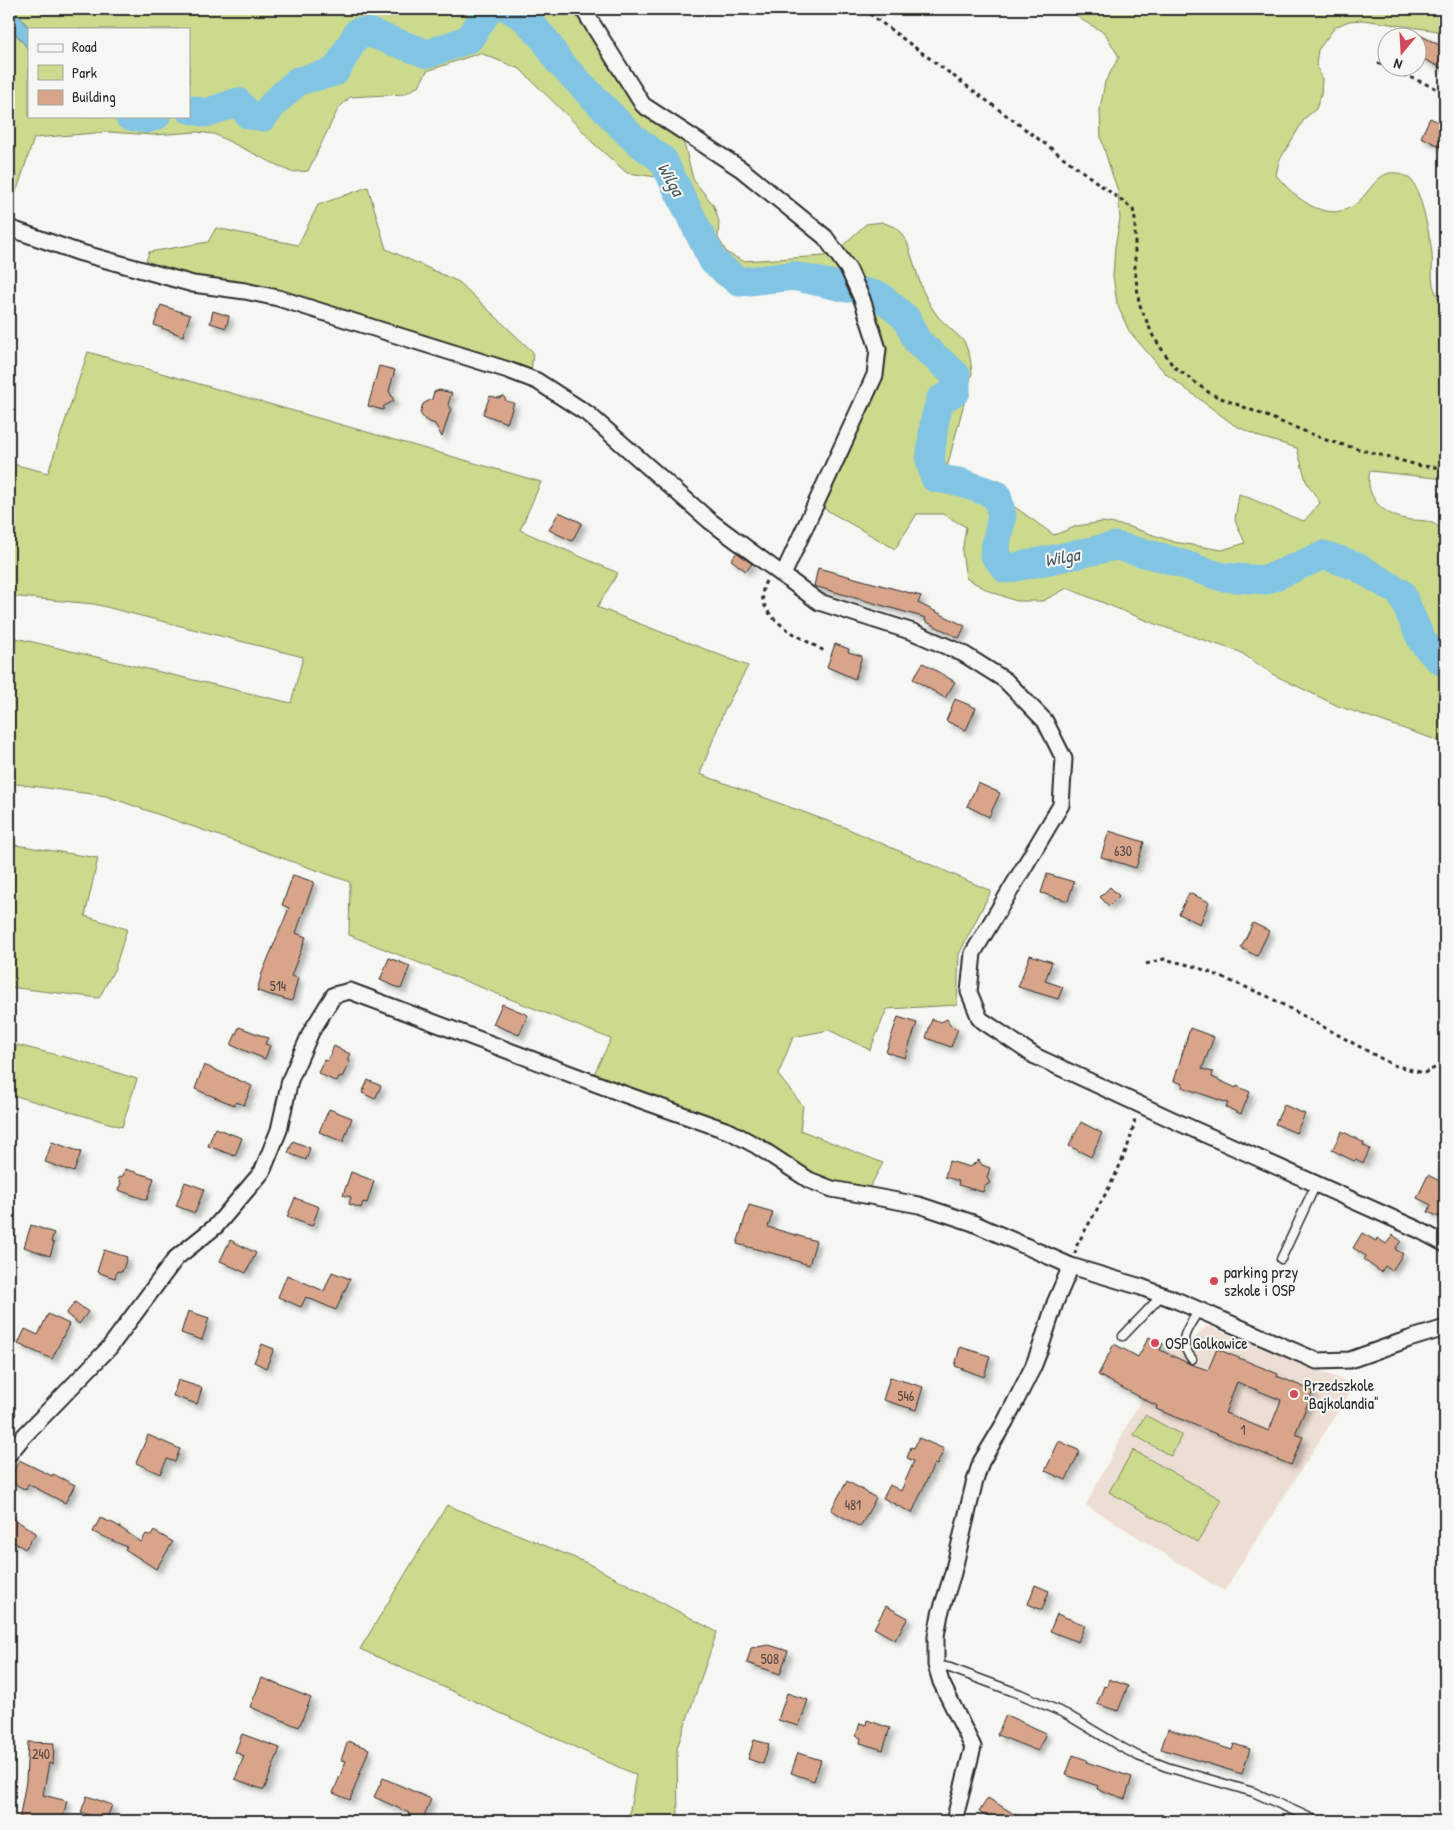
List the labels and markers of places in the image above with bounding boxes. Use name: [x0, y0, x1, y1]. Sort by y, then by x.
place label: parking przy szkole i OSP: [1224, 1261, 1298, 1301]
marker: parking przy szkole i OSP: [1208, 1275, 1220, 1287]
place label: OSP Golkowice: [1165, 1332, 1248, 1354]
marker: OSP Golkowice: [1149, 1337, 1161, 1349]
place label: Przedszkole "Bajkolandia": [1304, 1374, 1379, 1414]
marker: Przedszkole "Bajkolandia": [1288, 1388, 1300, 1400]

